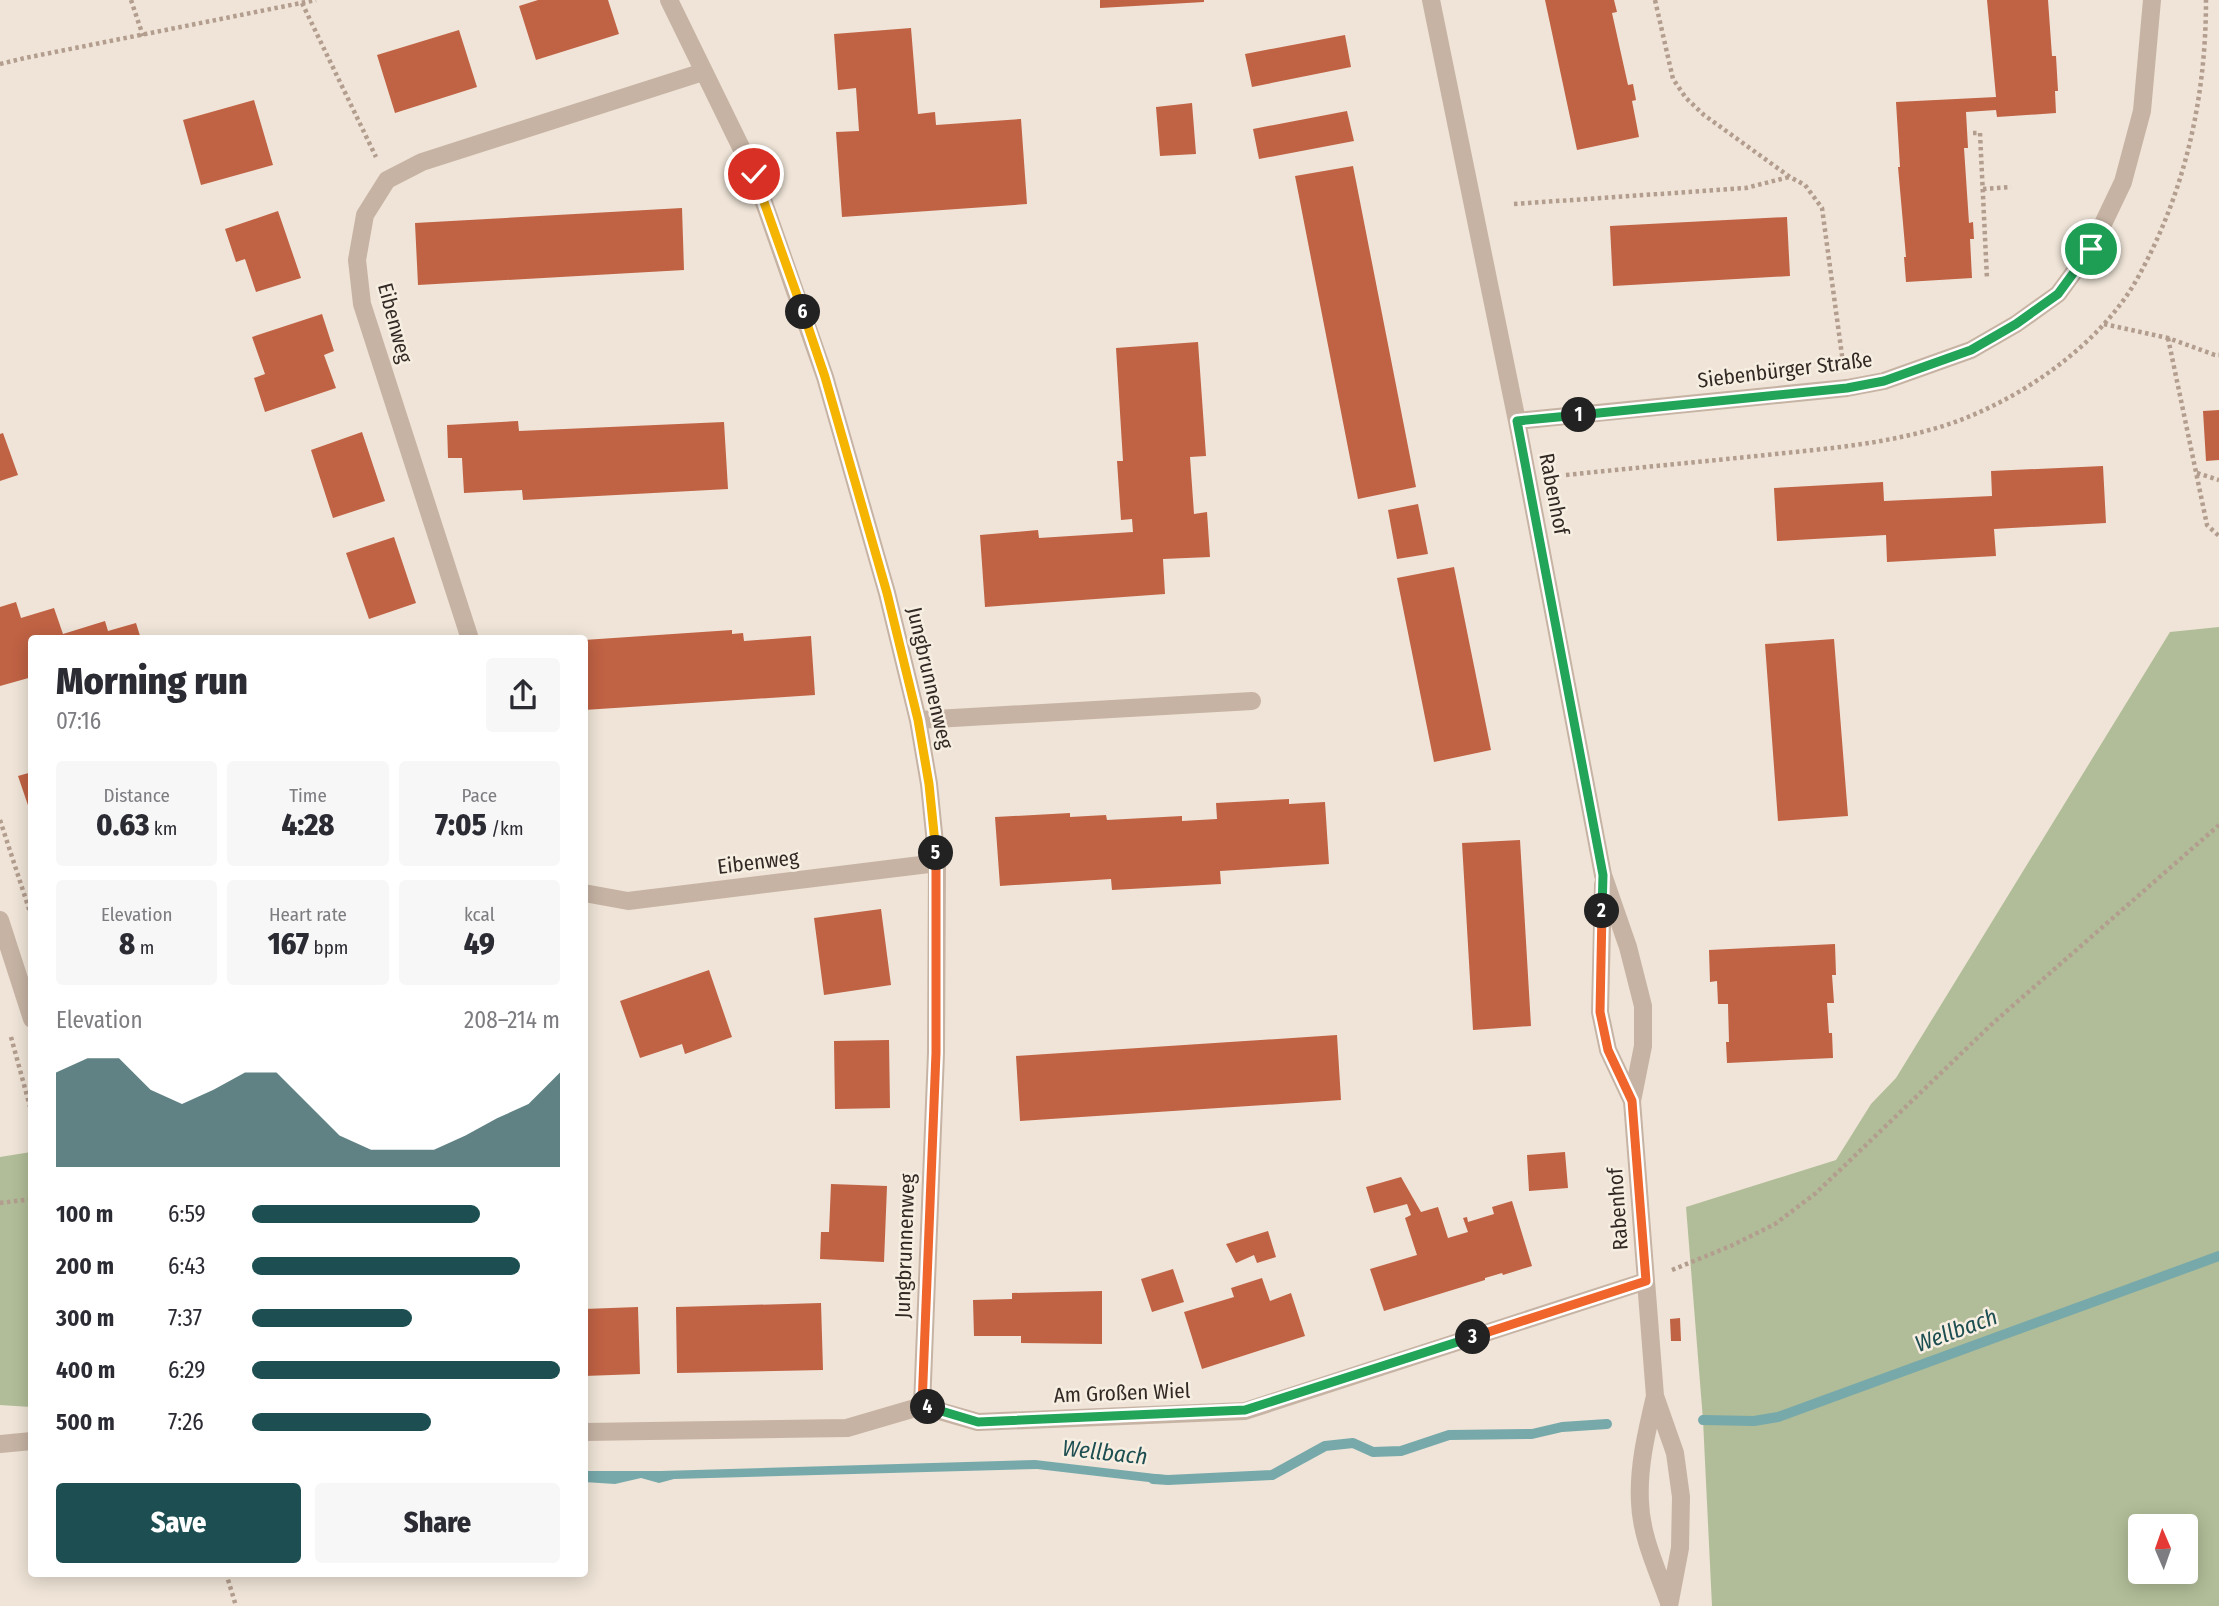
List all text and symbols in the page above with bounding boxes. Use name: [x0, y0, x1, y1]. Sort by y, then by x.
pin: [724, 144, 784, 204]
icon: check: [735, 155, 773, 193]
pin: [2061, 219, 2121, 279]
icon: arrive: [2072, 230, 2110, 268]
street label: Eibenweg: [372, 280, 418, 366]
pin: 6: [786, 294, 820, 330]
text: 6: [798, 300, 807, 323]
street label: Siebenbürger Straße: [1696, 346, 1874, 394]
pin: 1: [1562, 398, 1596, 432]
text: 1: [1574, 403, 1583, 426]
street label: Rabenhof: [1533, 451, 1575, 539]
street label: Jungbrunnenweg: [901, 605, 959, 752]
text: Morning run: [56, 658, 248, 704]
button: share: [486, 658, 560, 732]
text: 07:16: [56, 707, 101, 735]
text: Distance: [103, 784, 170, 807]
text: Time: [289, 784, 327, 807]
text: Pace: [462, 784, 497, 807]
text: 0.63: [96, 807, 149, 843]
text: 4:28: [282, 807, 334, 843]
text: 7:05: [435, 807, 487, 843]
text: km: [149, 817, 177, 840]
text: /km: [487, 817, 524, 840]
pin: 5: [918, 836, 954, 870]
text: 5: [931, 841, 940, 864]
street label: Eibenweg: [716, 844, 800, 880]
pin: 2: [1584, 894, 1620, 928]
text: 2: [1597, 899, 1606, 922]
text: Elevation: [101, 903, 172, 926]
text: Heart rate: [269, 903, 347, 926]
text: kcal: [464, 903, 495, 926]
text: 8: [119, 926, 135, 962]
text: 167: [268, 926, 309, 962]
text: 49: [464, 926, 495, 962]
text: m: [135, 936, 154, 959]
text: bpm: [309, 936, 348, 959]
text: Elevation: [56, 1006, 143, 1034]
text: 208–214 m: [464, 1006, 560, 1034]
street label: Rabenhof: [1602, 1165, 1634, 1251]
street label: Jungbrunnenweg: [889, 1173, 921, 1319]
text: 100 m: [56, 1200, 113, 1228]
text: 6:59: [168, 1200, 206, 1228]
text: 200 m: [56, 1252, 114, 1280]
text: 6:43: [168, 1252, 205, 1280]
water label: Wellbach: [1911, 1302, 2001, 1358]
text: 300 m: [56, 1304, 114, 1332]
text: 7:37: [168, 1304, 202, 1332]
pin: 3: [1456, 1320, 1490, 1354]
text: 3: [1468, 1325, 1477, 1348]
text: 400 m: [56, 1356, 115, 1384]
text: 6:29: [168, 1356, 205, 1384]
street label: Am Großen Wiel: [1053, 1378, 1191, 1408]
pin: 4: [911, 1390, 946, 1424]
text: 4: [923, 1395, 932, 1418]
text: 500 m: [56, 1408, 115, 1436]
text: 7:26: [168, 1408, 204, 1436]
water label: Wellbach: [1061, 1434, 1149, 1470]
button: Save: [56, 1483, 301, 1563]
button: Share: [315, 1483, 560, 1563]
north arrow: [2128, 1514, 2198, 1584]
map controls: [2128, 1514, 2198, 1584]

